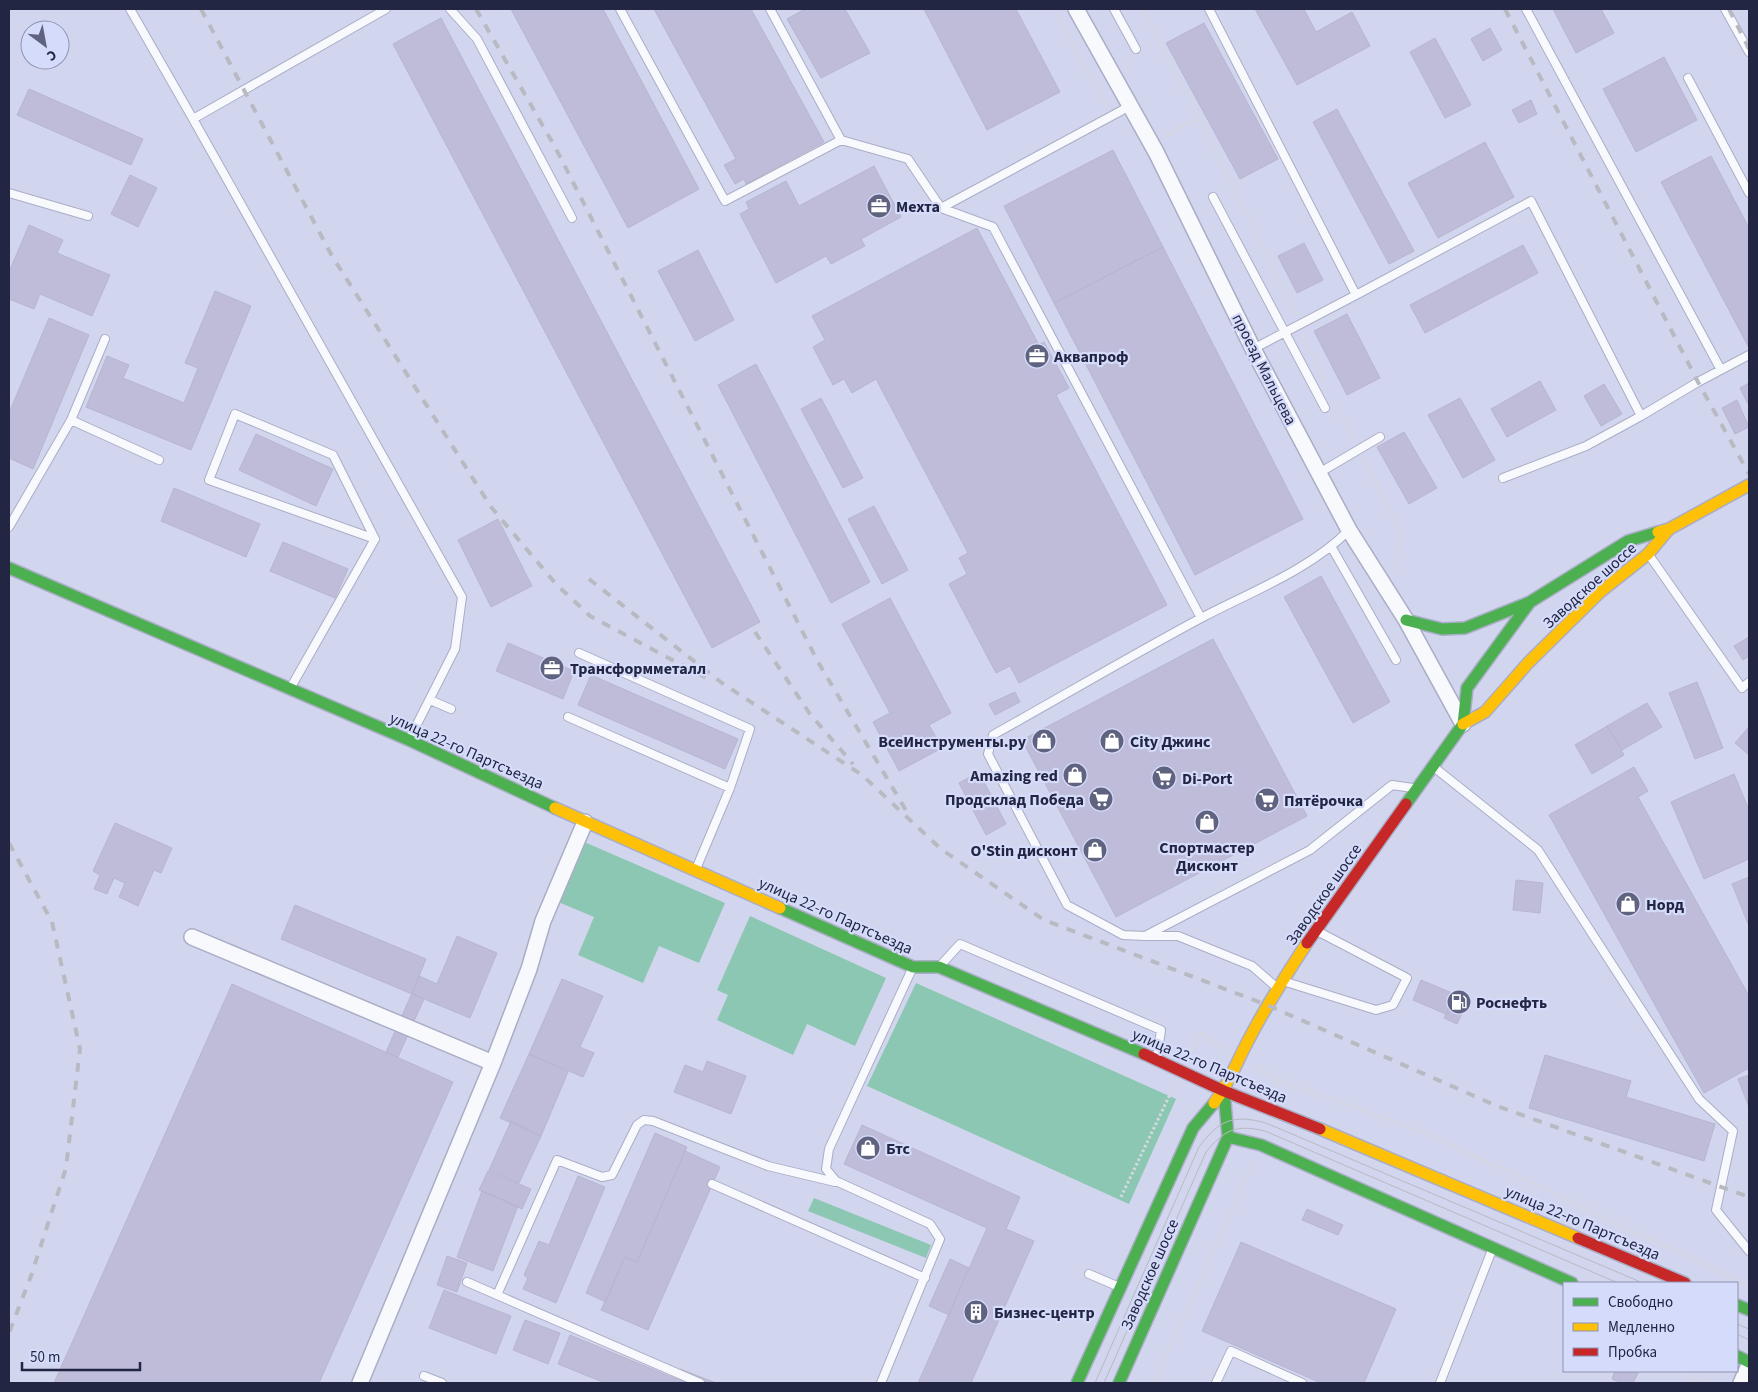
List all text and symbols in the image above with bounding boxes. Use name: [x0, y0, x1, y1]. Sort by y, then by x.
north arrow: [20, 20, 70, 70]
text: С: [43, 45, 60, 66]
office icon: Мехта: [866, 193, 892, 219]
place label: Мехта: [896, 196, 940, 218]
street label: проезд Мальцева: [1227, 310, 1302, 429]
office icon: Аквапроф: [1024, 343, 1050, 369]
place label: Аквапроф: [1053, 346, 1129, 368]
street label: Заводское шоссе: [1538, 538, 1641, 634]
office icon: Трансформметалл: [539, 655, 565, 681]
place label: Трансформметалл: [570, 658, 706, 680]
street label: улица 22-го Партсъезда: [386, 707, 547, 795]
shop icon: ВсеИнструменты.ру: [1031, 728, 1057, 754]
shop icon: City Джинс: [1099, 728, 1125, 754]
place label: ВсеИнструменты.ру: [878, 731, 1027, 753]
place label: City Джинс: [1130, 731, 1211, 753]
shop icon: Amazing red: [1062, 762, 1088, 788]
place label: Amazing red: [969, 765, 1058, 787]
supermarket icon: Di-Port: [1151, 765, 1177, 791]
place label: Di-Port: [1182, 768, 1232, 790]
supermarket icon: Продсклад Победа: [1088, 786, 1114, 812]
supermarket icon: Пятёрочка: [1254, 787, 1280, 813]
place label: Продсклад Победа: [945, 789, 1084, 811]
place label: Пятёрочка: [1284, 790, 1363, 812]
shop icon: Спортмастер Дисконт: [1194, 809, 1220, 835]
shop icon: O'Stin дисконт: [1082, 837, 1108, 863]
place label: Спортмастер Дисконт: [1159, 837, 1255, 877]
street label: Заводское шоссе: [1281, 839, 1367, 950]
place label: O'Stin дисконт: [971, 840, 1078, 862]
street label: улица 22-го Партсъезда: [755, 872, 916, 960]
shop icon: Норд: [1615, 891, 1641, 917]
place label: Норд: [1646, 894, 1685, 916]
fuel station icon: Роснефть: [1446, 989, 1472, 1015]
place label: Роснефть: [1476, 992, 1547, 1014]
street label: улица 22-го Партсъезда: [1129, 1023, 1291, 1109]
shop icon: Бтс: [855, 1135, 881, 1161]
place label: Бтс: [886, 1138, 910, 1160]
street label: улица 22-го Партсъезда: [1502, 1180, 1664, 1266]
street label: Заводское шоссе: [1116, 1215, 1184, 1333]
legend: [1563, 1282, 1738, 1372]
text: Свободно: [1608, 1292, 1673, 1313]
building icon: Бизнес-центр: [963, 1299, 989, 1325]
place label: Бизнес-центр: [994, 1302, 1095, 1324]
text: Медленно: [1608, 1317, 1675, 1338]
scale bar: [22, 1340, 140, 1372]
text: Пробка: [1608, 1342, 1657, 1363]
text: 50 m: [30, 1347, 60, 1368]

